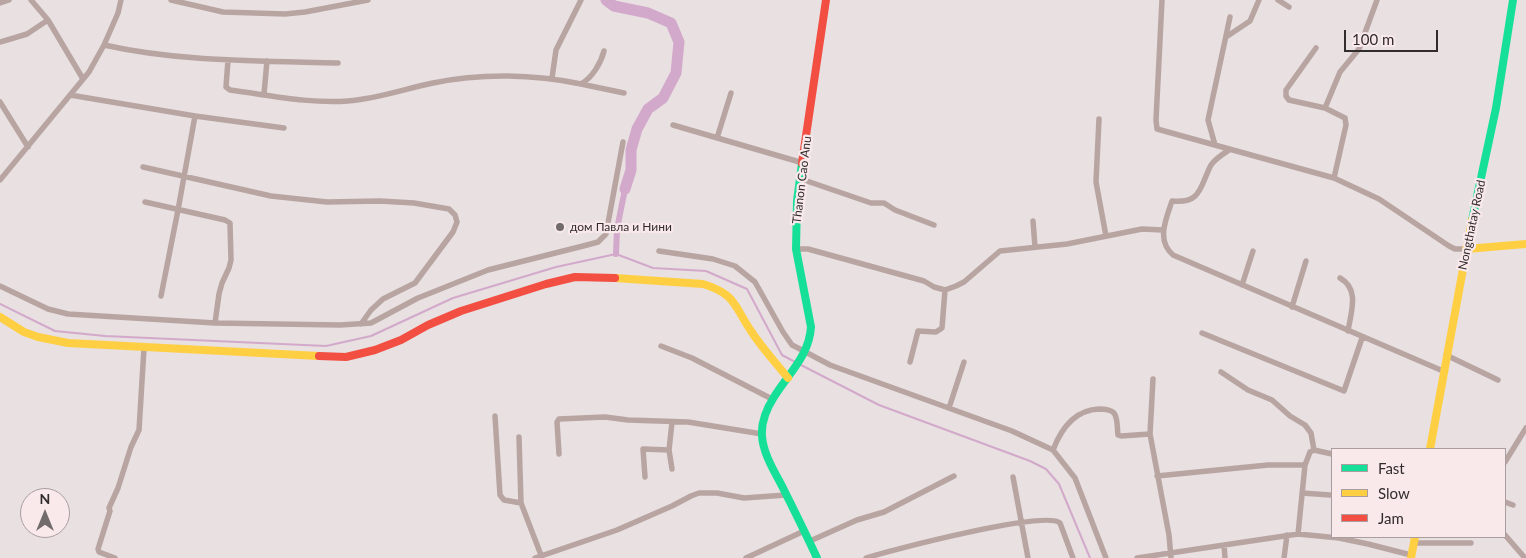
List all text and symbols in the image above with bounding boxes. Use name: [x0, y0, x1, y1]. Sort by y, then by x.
scale bar: [1346, 20, 1440, 52]
text: 100 m: [1352, 30, 1394, 48]
street label: Thanon Cao Anu: [789, 135, 815, 225]
street label: Nongthatay Road: [1455, 179, 1489, 271]
place label: дом Павла и Нини: [570, 220, 672, 234]
marker: дом Павла и Нини: [554, 221, 566, 233]
legend: [1331, 448, 1506, 538]
text: Fast: [1378, 459, 1405, 477]
text: Slow: [1378, 484, 1410, 502]
north arrow: [20, 488, 70, 538]
text: N: [40, 490, 50, 507]
text: Jam: [1378, 509, 1404, 527]

